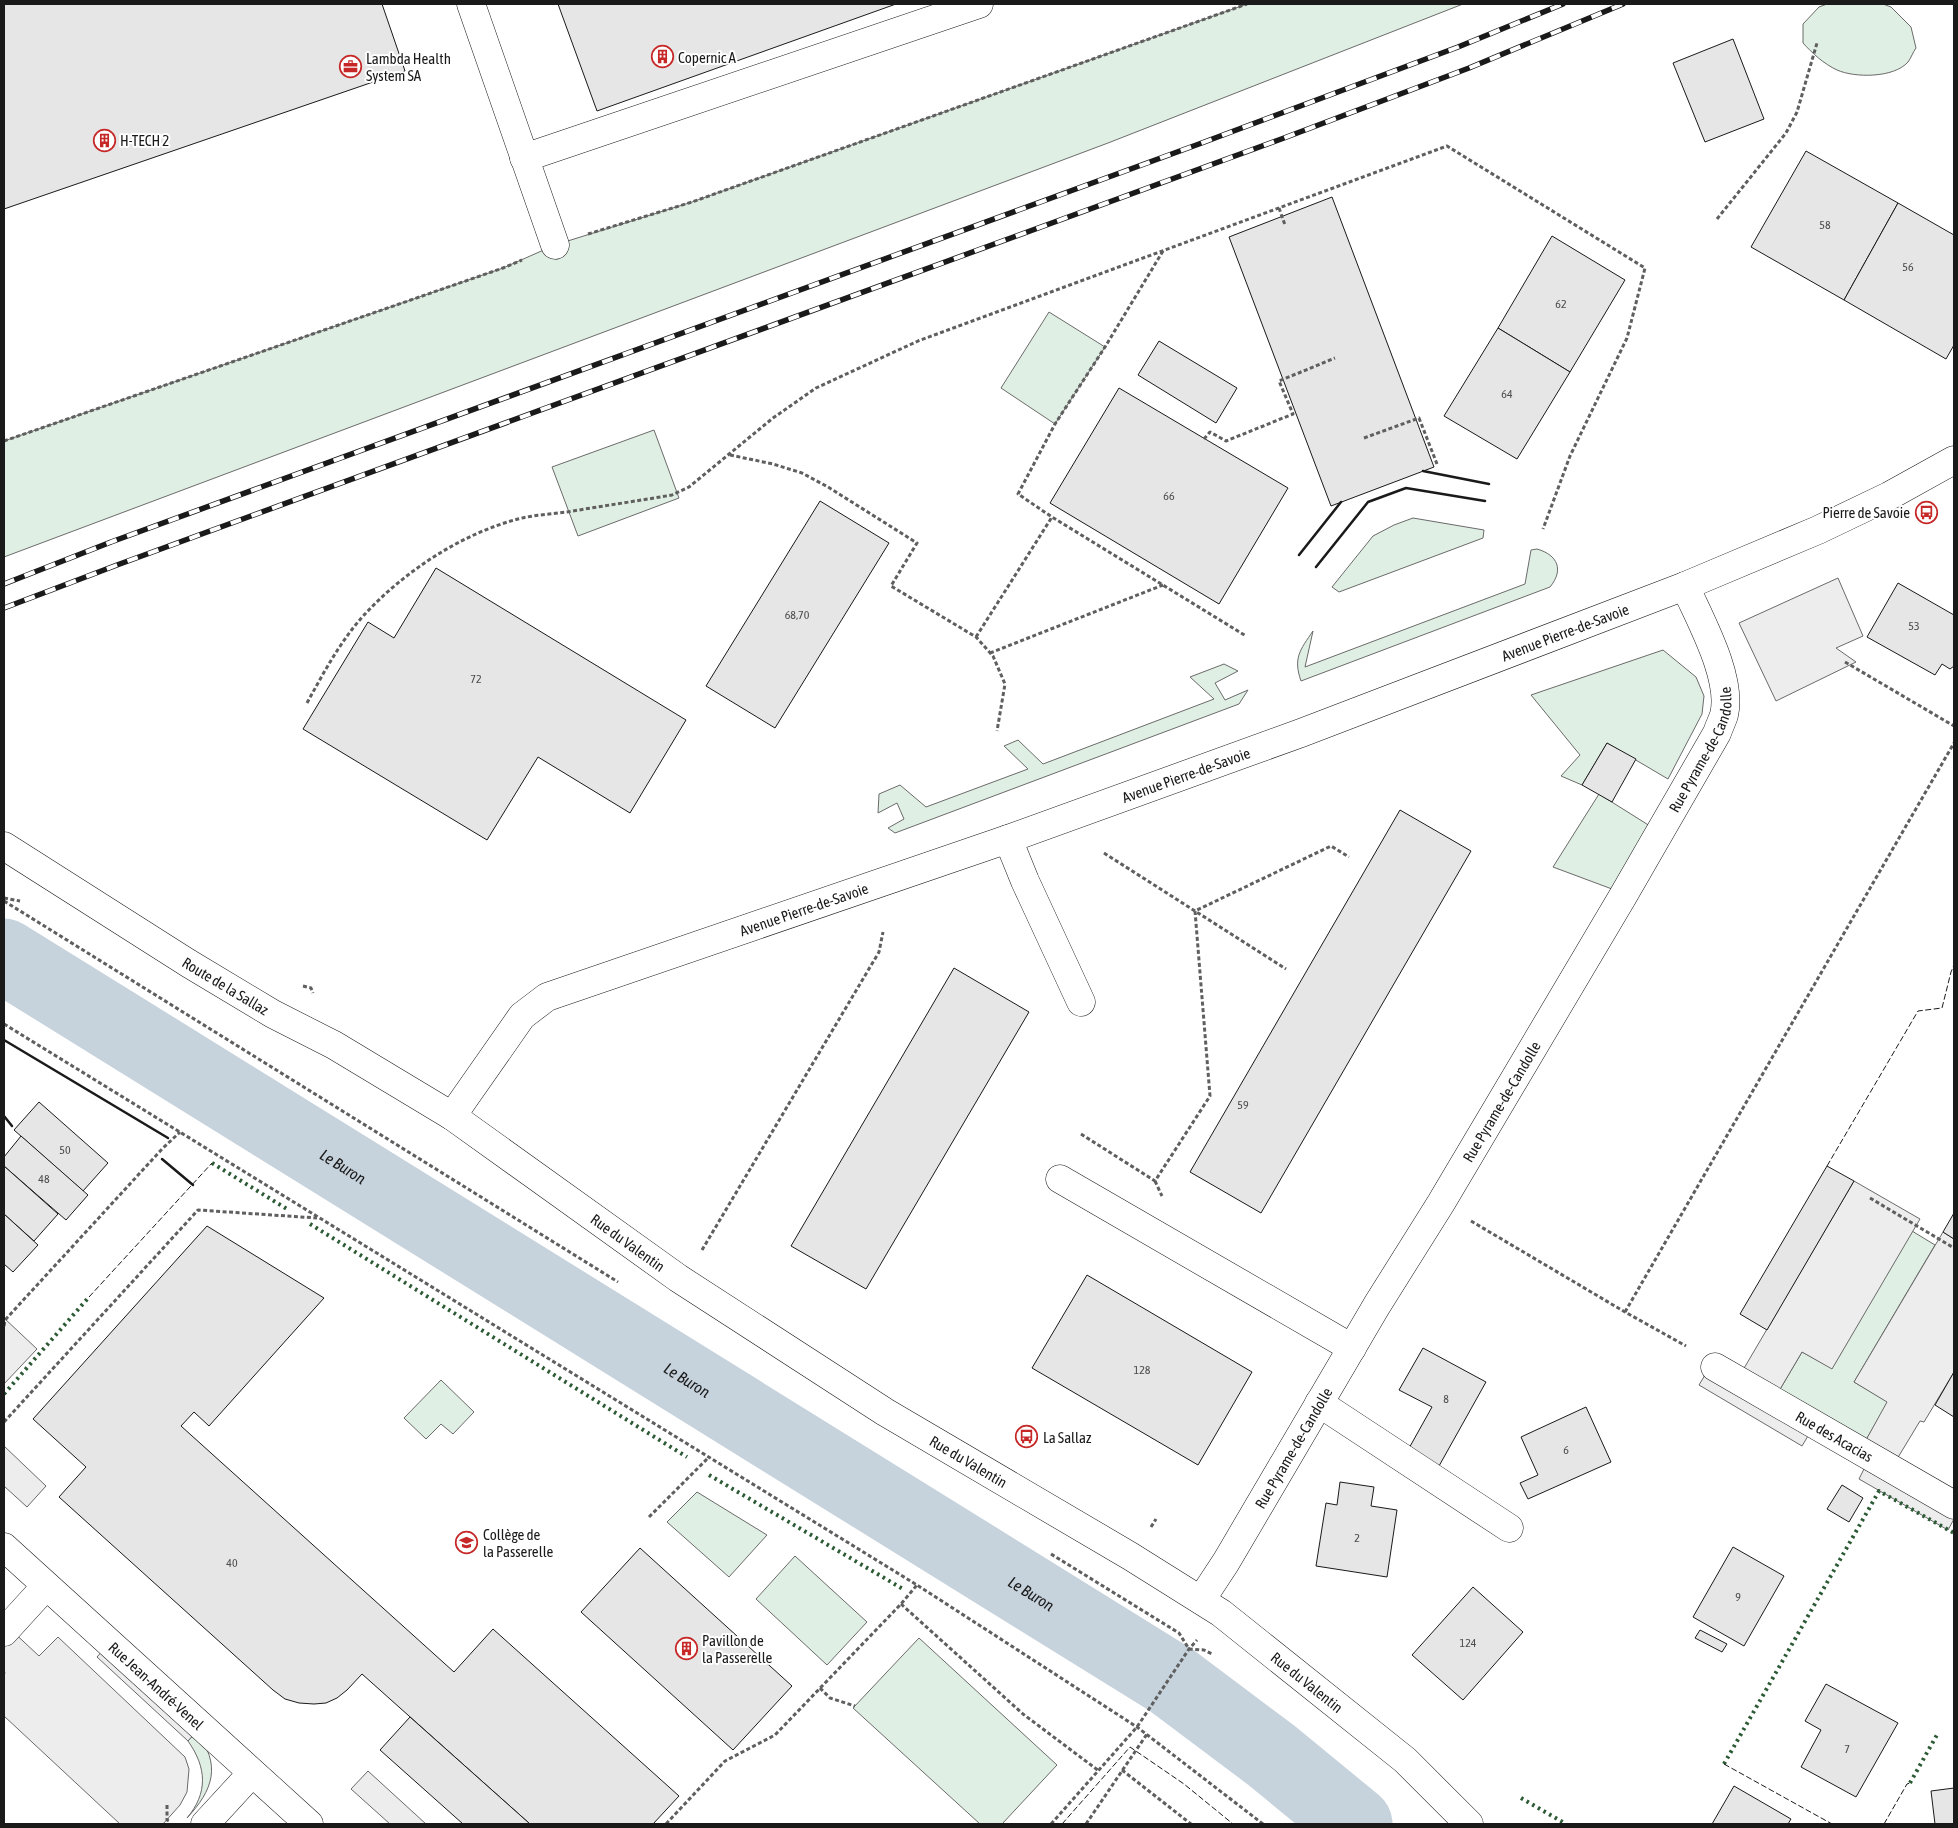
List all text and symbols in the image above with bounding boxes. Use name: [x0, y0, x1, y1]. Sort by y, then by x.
building icon: Copernic A: [650, 45, 674, 69]
place label: Copernic A: [678, 49, 736, 66]
place label: Lambda Health System SA: [366, 50, 451, 84]
office icon: Lambda Health System SA: [338, 55, 362, 79]
building icon: H-TECH 2: [92, 128, 116, 152]
place label: H-TECH 2: [120, 132, 169, 149]
house number: 58: [1819, 218, 1831, 232]
house number: 56: [1902, 260, 1914, 274]
house number: 62: [1555, 297, 1567, 311]
house number: 64: [1501, 387, 1513, 401]
house number: 66: [1163, 489, 1175, 503]
bus stop icon: Pierre de Savoie: [1914, 500, 1938, 524]
place label: Pierre de Savoie: [1822, 504, 1910, 521]
street label: Avenue Pierre-de-Savoie: [1499, 600, 1631, 664]
house number: 68,70: [785, 608, 810, 622]
house number: 53: [1908, 619, 1920, 633]
house number: 72: [470, 672, 482, 686]
street label: Rue Pyrame-de-Candolle: [1665, 686, 1734, 815]
street label: Avenue Pierre-de-Savoie: [1120, 744, 1252, 806]
street label: Avenue Pierre-de-Savoie: [737, 879, 871, 939]
street label: Route de la Sallaz: [179, 953, 272, 1018]
street label: Rue Pyrame-de-Candolle: [1459, 1038, 1544, 1165]
house number: 59: [1237, 1098, 1249, 1112]
house number: 50: [59, 1143, 71, 1157]
water label: Le Buron: [317, 1145, 369, 1187]
house number: 48: [38, 1172, 50, 1186]
street label: Rue du Valentin: [588, 1210, 668, 1274]
water label: Le Buron: [661, 1359, 714, 1401]
house number: 128: [1134, 1363, 1151, 1377]
street label: Rue Pyrame-de-Candolle: [1251, 1384, 1335, 1511]
house number: 8: [1443, 1392, 1449, 1406]
street label: Rue des Acacias: [1793, 1407, 1876, 1465]
bus stop icon: La Sallaz: [1015, 1425, 1039, 1449]
place label: La Sallaz: [1043, 1429, 1092, 1446]
street label: Rue du Valentin: [927, 1432, 1010, 1491]
house number: 6: [1563, 1443, 1569, 1457]
place label: Collège de la Passerelle: [483, 1526, 553, 1560]
school or university icon: Collège de la Passerelle: [455, 1531, 479, 1555]
house number: 2: [1354, 1531, 1360, 1545]
house number: 40: [226, 1556, 238, 1570]
water label: Le Buron: [1005, 1572, 1058, 1614]
house number: 9: [1735, 1590, 1741, 1604]
place label: Pavillon de la Passerelle: [702, 1632, 772, 1666]
house number: 124: [1460, 1636, 1477, 1650]
building icon: Pavillon de la Passerelle: [674, 1637, 698, 1661]
street label: Rue Jean-André-Venel: [106, 1638, 207, 1733]
street label: Rue du Valentin: [1268, 1648, 1347, 1716]
house number: 7: [1844, 1742, 1850, 1756]

